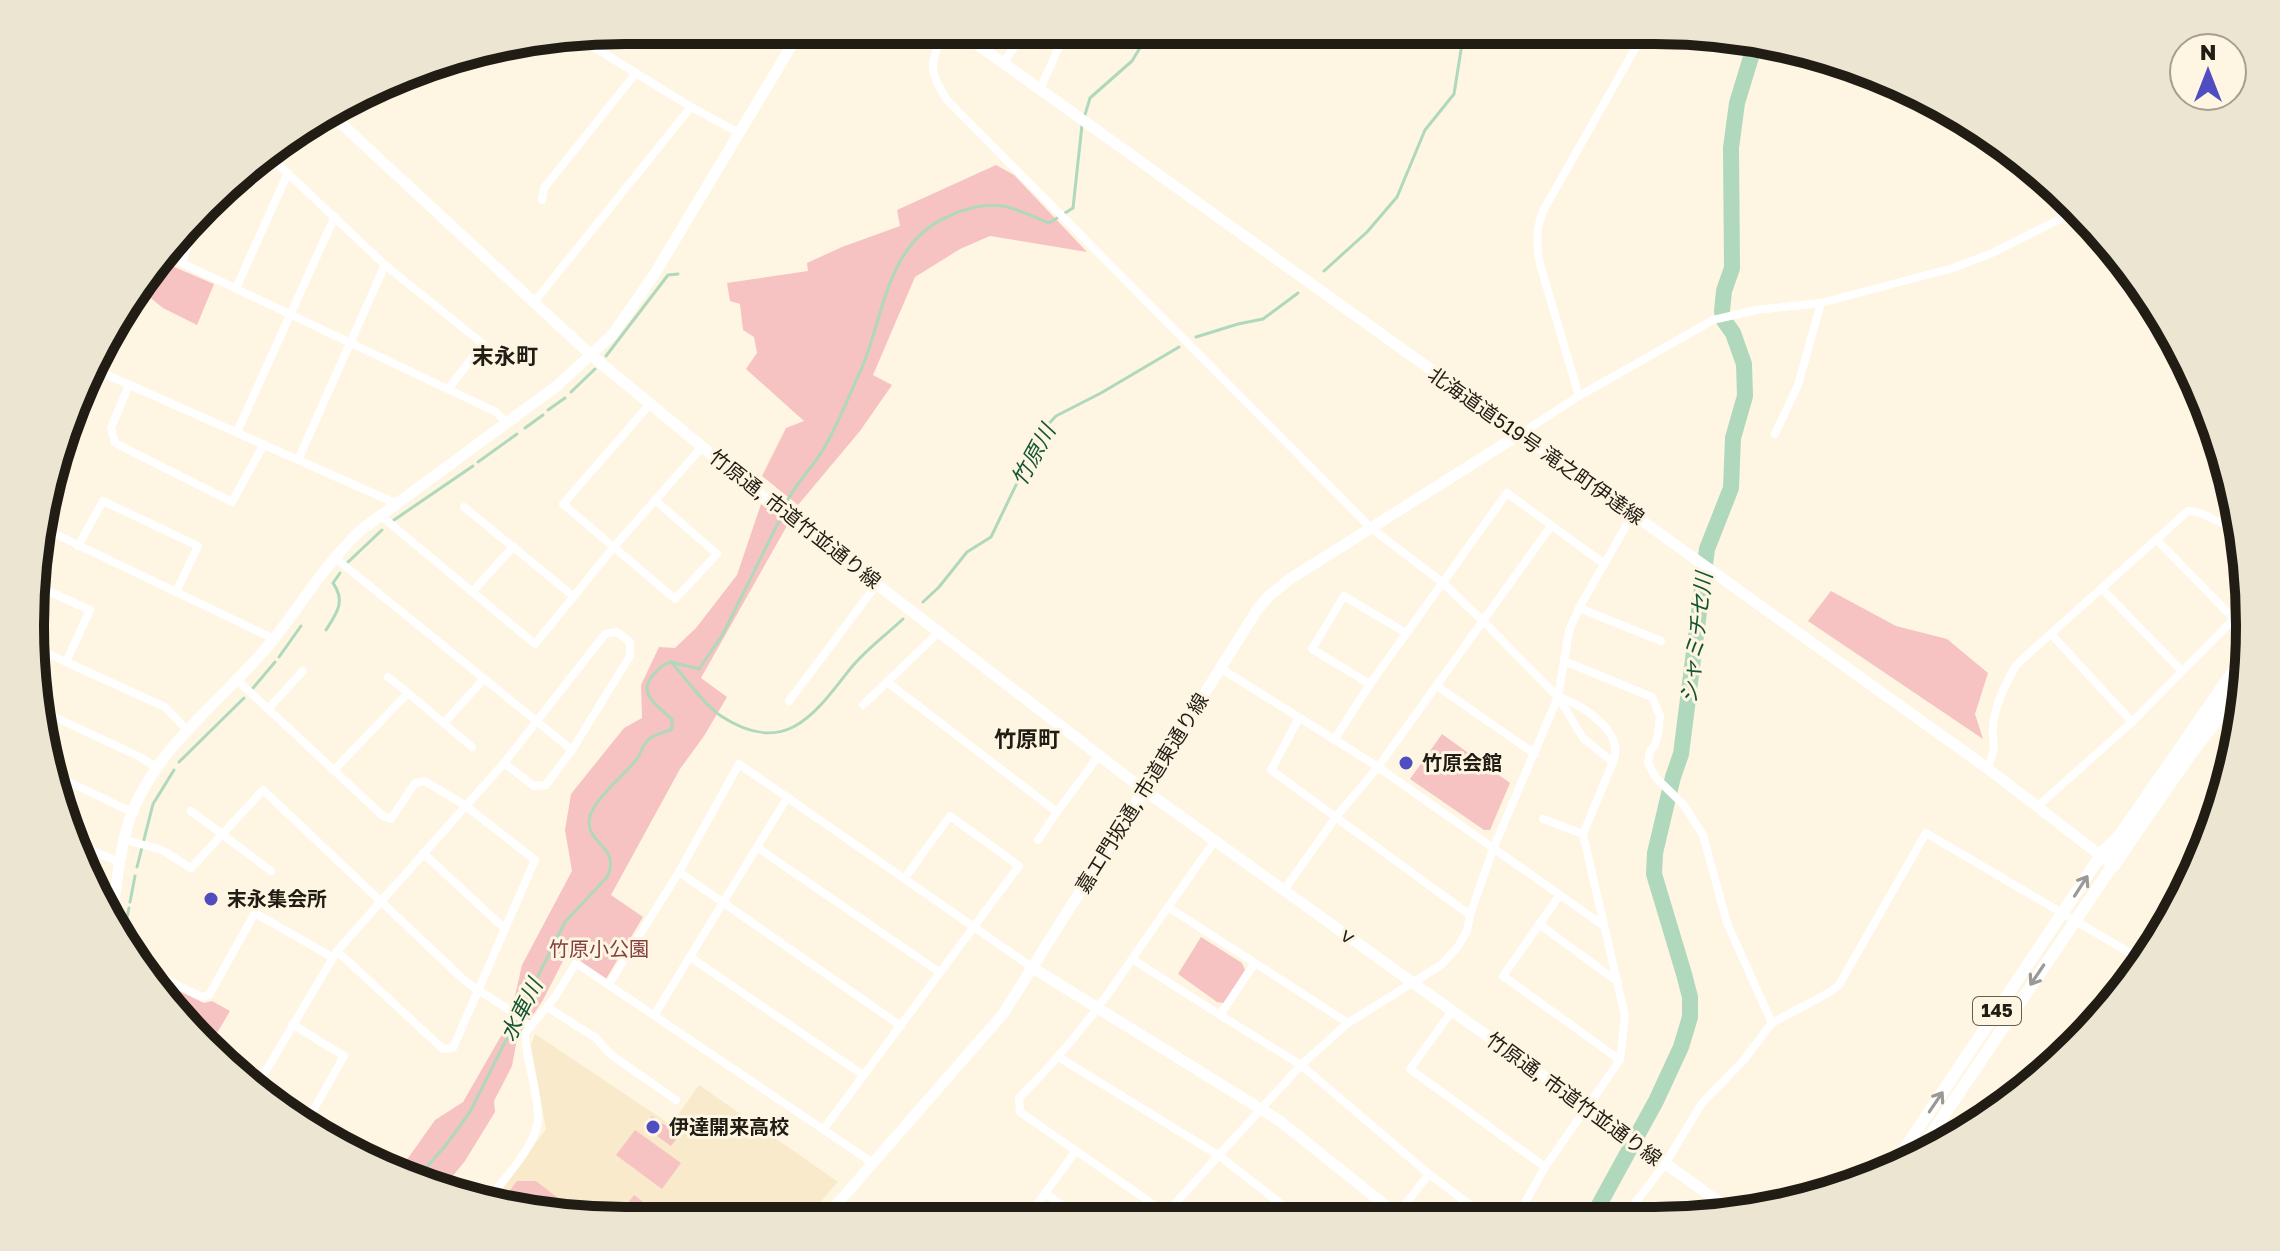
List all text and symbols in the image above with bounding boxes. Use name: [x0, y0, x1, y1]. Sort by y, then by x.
north arrow: [2168, 32, 2248, 112]
text: N: [2200, 38, 2216, 65]
district label: 末永町: [472, 342, 538, 369]
street label: 北海道道519号 滝之町伊達線: [1424, 361, 1649, 529]
water label: 竹原川: [1005, 418, 1061, 490]
street label: 竹原通, 市道竹並通り線: [705, 444, 886, 593]
water label: シャミチセ川: [1674, 569, 1717, 705]
street label: 嘉エ門坂通, 市道東通り線: [1070, 688, 1213, 897]
district label: 竹原町: [994, 725, 1060, 752]
place label: 竹原会館: [1422, 750, 1502, 774]
marker: 竹原会館: [1397, 754, 1415, 772]
one-way arrow: [2073, 875, 2089, 897]
place label: 末永集会所: [227, 886, 327, 910]
marker: 末永集会所: [202, 890, 220, 908]
street label: ｖ: [1333, 920, 1364, 951]
park label: 竹原小公園: [549, 936, 649, 960]
one-way arrow: [2029, 963, 2045, 986]
water label: 水車川: [494, 972, 548, 1045]
road number: 145: [1973, 997, 2021, 1025]
street label: 竹原通, 市道竹並通り線: [1482, 1026, 1667, 1170]
one-way arrow: [1928, 1091, 1944, 1113]
place label: 伊達開来高校: [669, 1114, 789, 1138]
marker: 伊達開来高校: [644, 1118, 662, 1136]

